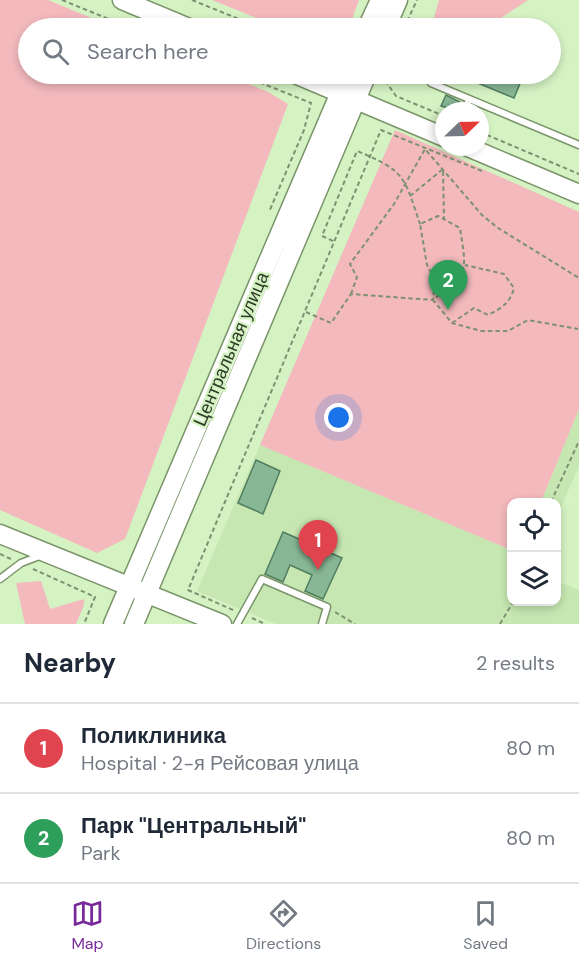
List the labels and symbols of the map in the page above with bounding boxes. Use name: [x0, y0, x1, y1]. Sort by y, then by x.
north arrow: [435, 102, 489, 156]
pin: 2: [428, 260, 468, 310]
street label: Центральная улица: [188, 267, 275, 430]
your location: [324, 403, 353, 432]
pin: 1: [298, 520, 338, 570]

